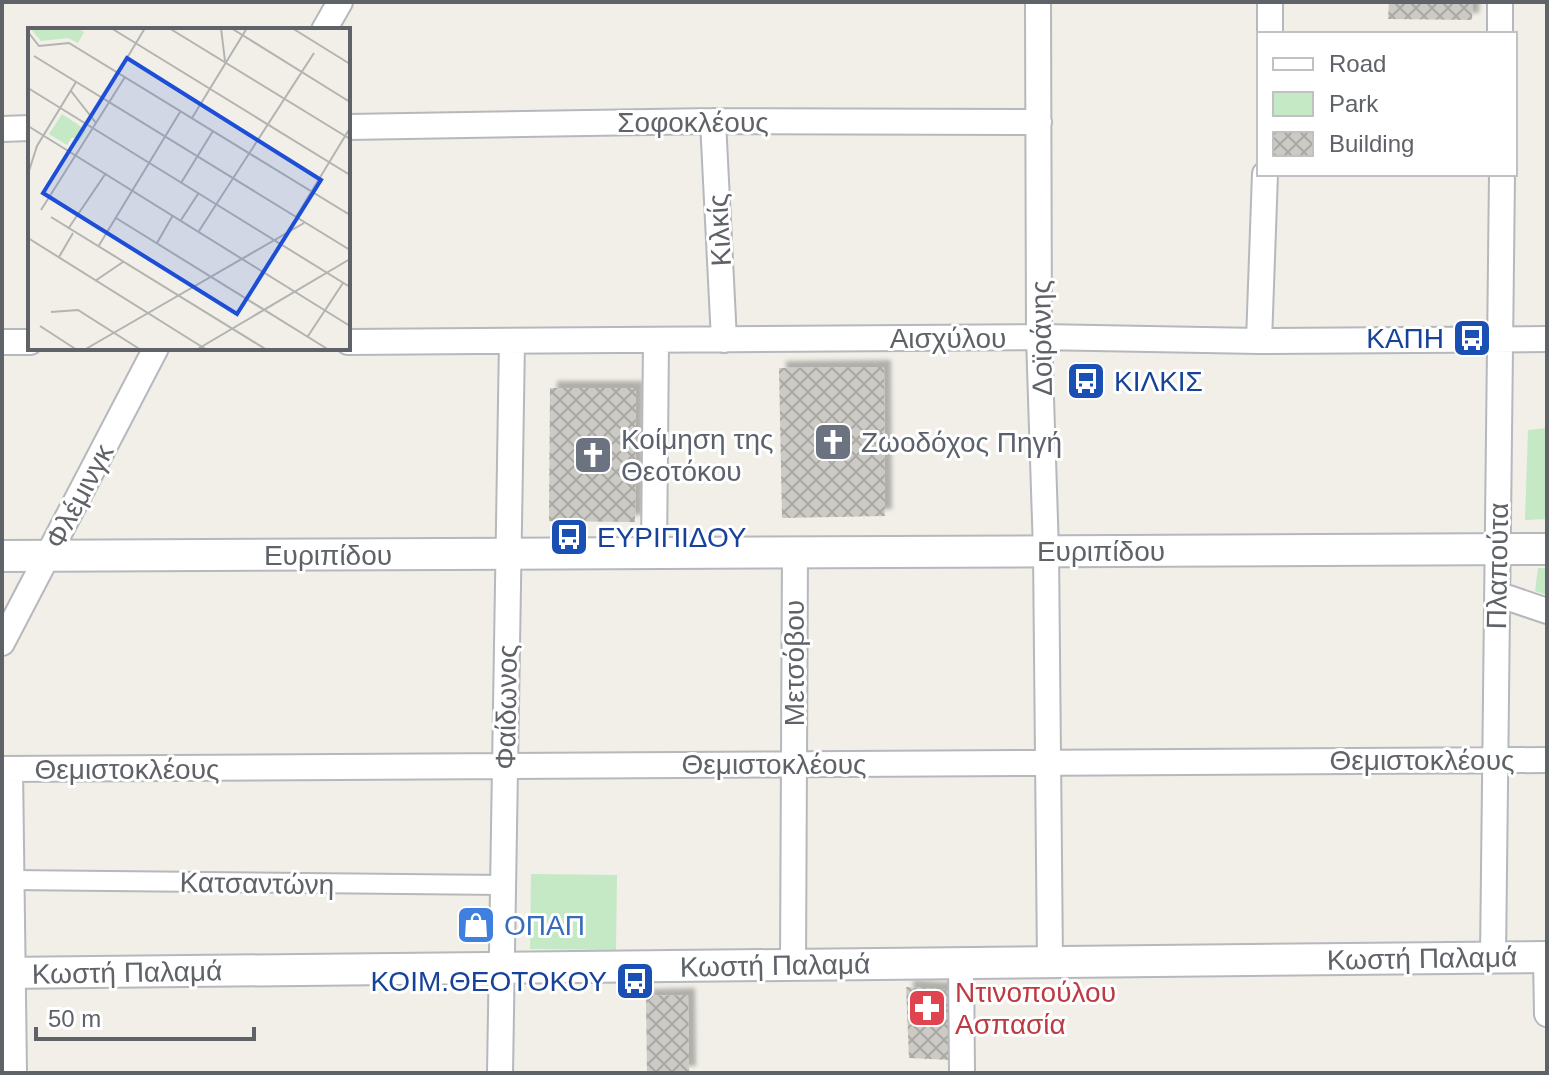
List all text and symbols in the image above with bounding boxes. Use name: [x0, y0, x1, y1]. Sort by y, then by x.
inset map: [28, 28, 350, 350]
legend: [1257, 32, 1517, 176]
text: Road: [1329, 50, 1386, 77]
text: Park: [1329, 90, 1379, 117]
street label: Σοφοκλέους: [617, 107, 769, 138]
text: Building: [1329, 130, 1414, 157]
street label: Κιλκίς: [702, 193, 737, 267]
street label: Δοϊράνης: [1025, 280, 1058, 396]
bus stop icon: ΚΑΠΗ: [1451, 317, 1493, 359]
street label: Αισχύλου: [890, 323, 1006, 354]
place label: ΚΑΠΗ: [1366, 323, 1444, 354]
bus stop icon: ΚΙΛΚΙΣ: [1065, 360, 1107, 402]
place label: ΚΙΛΚΙΣ: [1114, 366, 1203, 397]
church icon: Ζωοδόχος Πηγή: [812, 421, 854, 463]
place label: Κοίμηση της Θεοτόκου: [621, 424, 774, 487]
place label: Ζωοδόχος Πηγή: [861, 427, 1062, 458]
church icon: Κοίμηση της Θεοτόκου: [572, 434, 614, 476]
street label: Φλέμινγκ: [39, 438, 120, 553]
street label: Πλαπούτα: [1481, 502, 1514, 630]
bus stop icon: ΕΥΡΙΠΙΔΟΥ: [548, 516, 590, 558]
place label: ΕΥΡΙΠΙΔΟΥ: [597, 522, 747, 553]
street label: Ευριπίδου: [1037, 536, 1165, 567]
street label: Ευριπίδου: [264, 540, 392, 571]
street label: Μετσόβου: [779, 600, 810, 726]
street label: Φαίδωνος: [490, 644, 523, 770]
street label: Θεμιστοκλέους: [1330, 745, 1515, 776]
street label: Θεμιστοκλέους: [682, 749, 867, 780]
street label: Θεμιστοκλέους: [35, 754, 220, 785]
street label: Κατσαντώνη: [179, 867, 335, 900]
shop icon: ΟΠΑΠ: [455, 904, 497, 946]
place label: ΟΠΑΠ: [504, 910, 585, 941]
street label: Κωστή Παλαμά: [1327, 941, 1517, 976]
street label: Κωστή Παλαμά: [680, 948, 870, 983]
street label: Κωστή Παλαμά: [32, 955, 222, 990]
bus stop icon: ΚΟΙΜ.ΘΕΟΤΟΚΟΥ: [614, 960, 656, 1002]
place label: ΚΟΙΜ.ΘΕΟΤΟΚΟΥ: [371, 966, 607, 997]
place label: Ντινοπούλου Ασπασία: [955, 977, 1116, 1040]
pharmacy icon: Ντινοπούλου Ασπασία: [906, 987, 948, 1029]
scale bar: [36, 991, 254, 1041]
text: 50 m: [48, 1005, 101, 1032]

